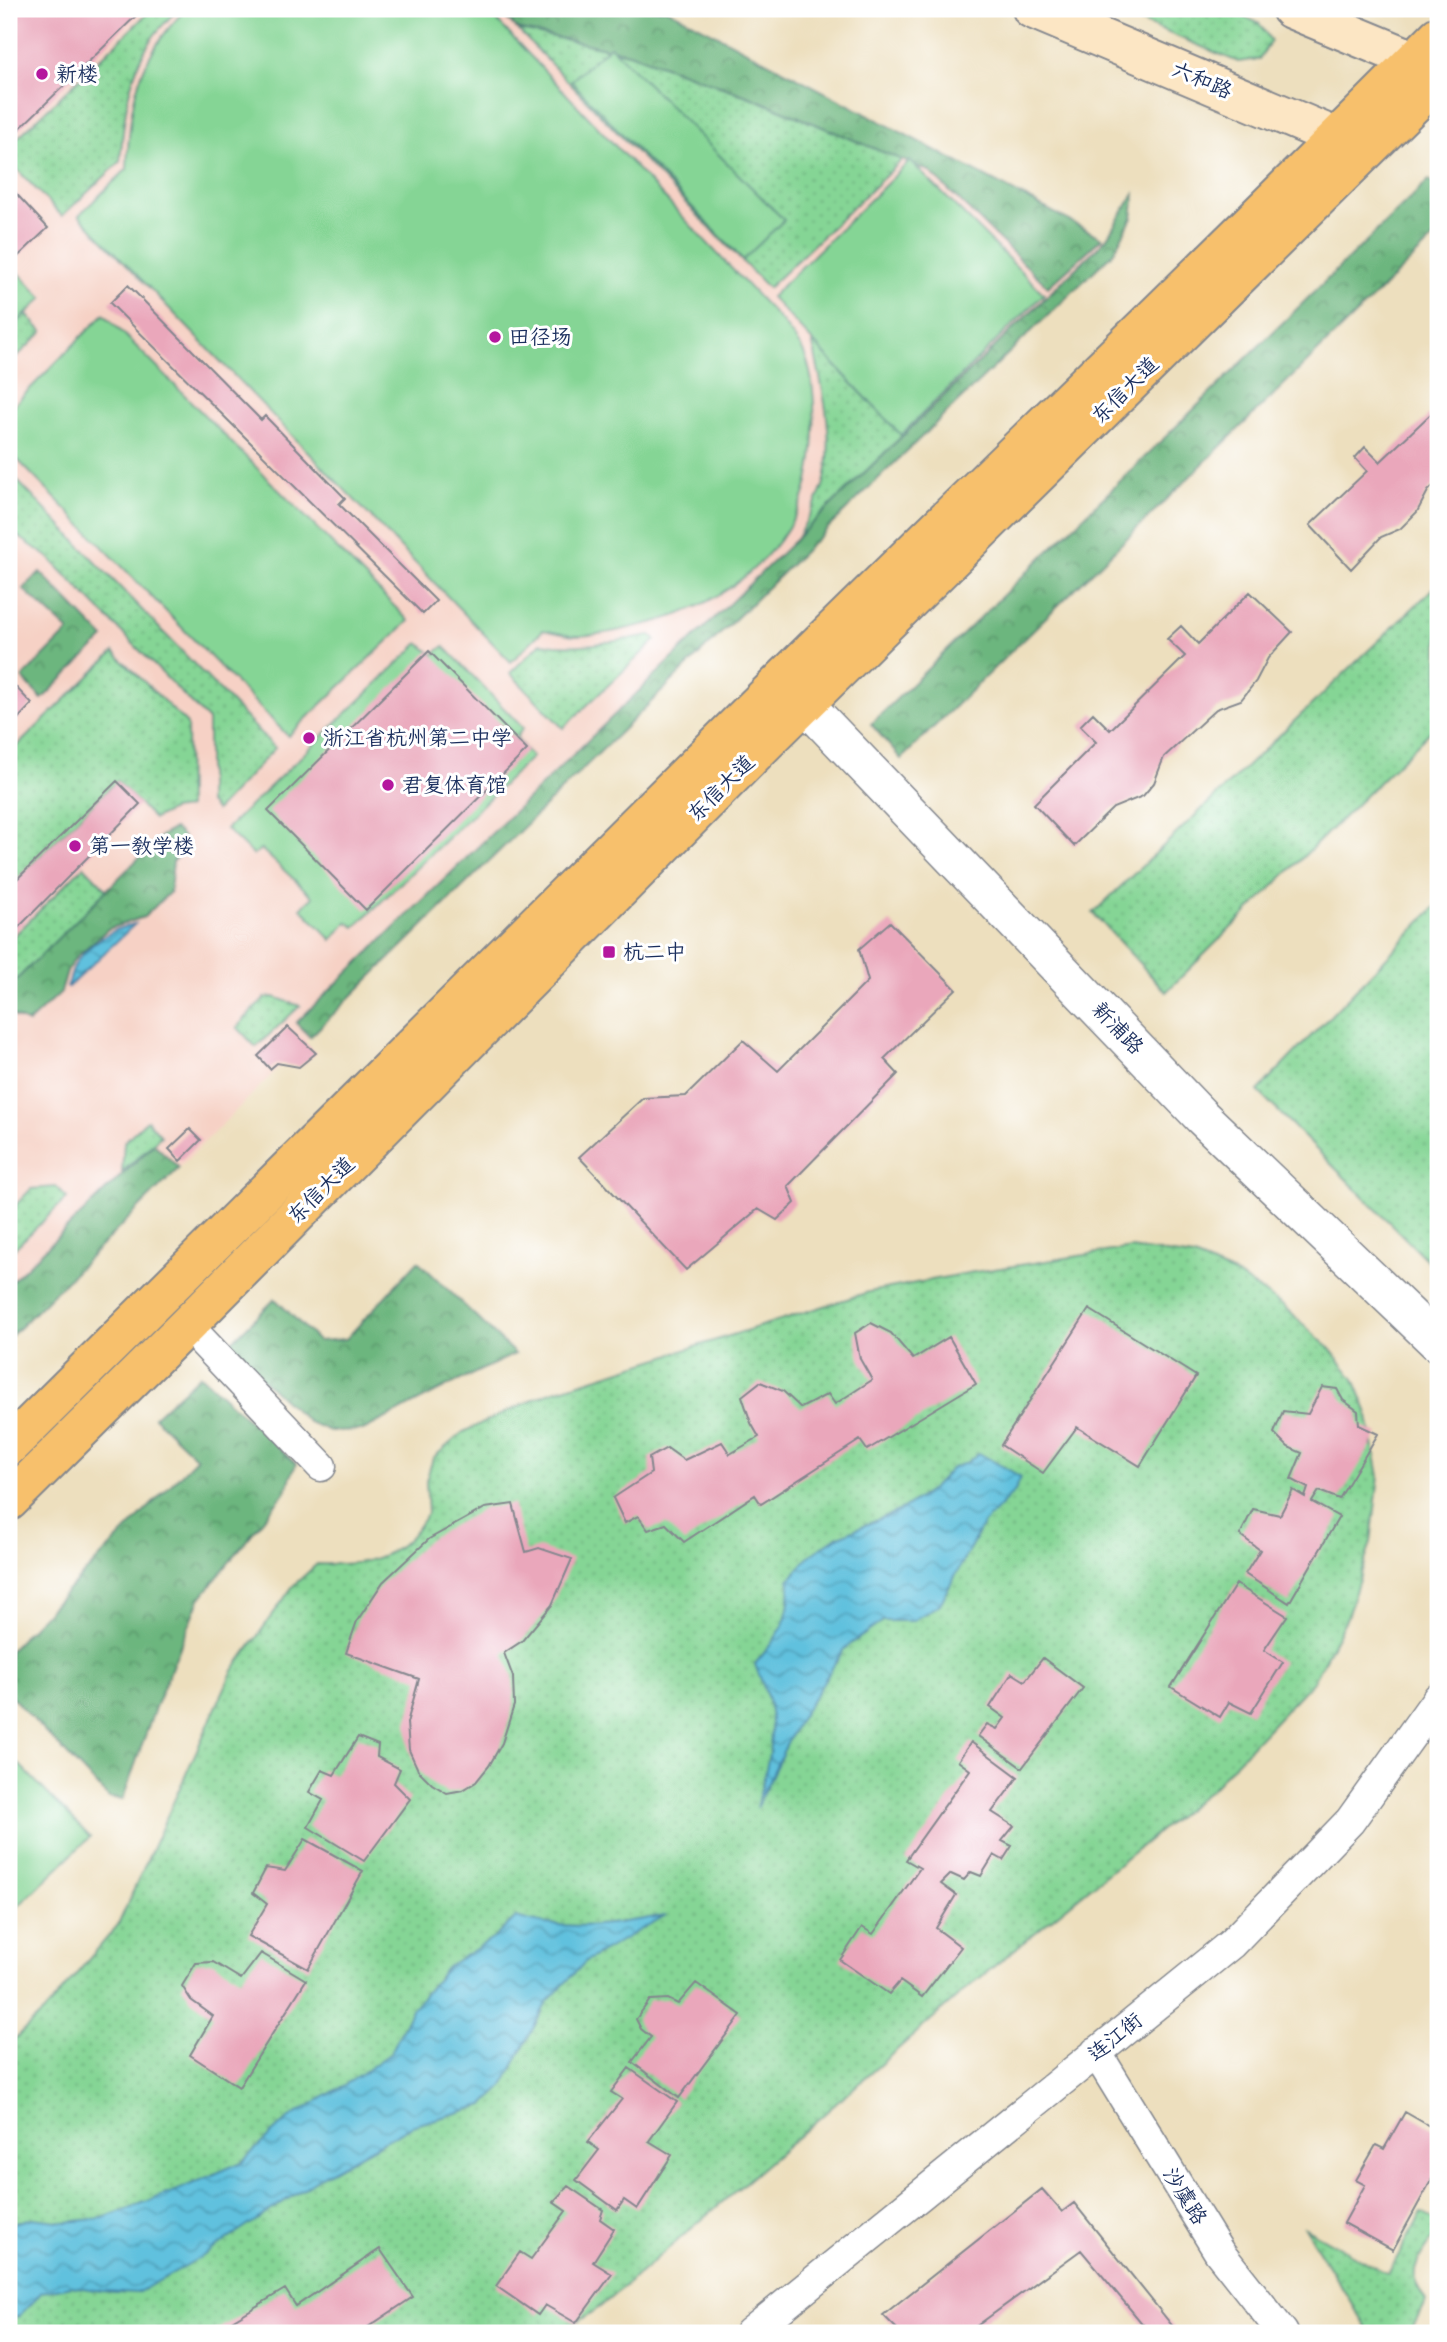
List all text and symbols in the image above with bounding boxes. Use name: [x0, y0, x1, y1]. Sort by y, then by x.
street label: 六和路: [1168, 54, 1237, 103]
place label: 新楼: [56, 59, 98, 86]
marker: 新楼: [34, 66, 50, 82]
place label: 田径场: [509, 322, 572, 349]
marker: 田径场: [487, 329, 503, 345]
street label: 东信大道: [1085, 350, 1163, 428]
place label: 浙江省杭州第二中学: [323, 723, 512, 750]
marker: 浙江省杭州第二中学: [301, 730, 317, 746]
street label: 东信大道: [681, 748, 759, 826]
place label: 君复体育馆: [402, 770, 507, 797]
marker: 君复体育馆: [380, 777, 396, 793]
place label: 第一教学楼: [89, 831, 194, 858]
marker: 第一教学楼: [67, 838, 83, 854]
place label: 杭二中: [623, 937, 686, 964]
marker: 杭二中: [601, 944, 617, 960]
street label: 新浦路: [1087, 995, 1151, 1059]
street label: 东信大道: [281, 1150, 359, 1228]
street label: 连江街: [1081, 2006, 1147, 2066]
street label: 沙虞路: [1158, 2161, 1214, 2229]

